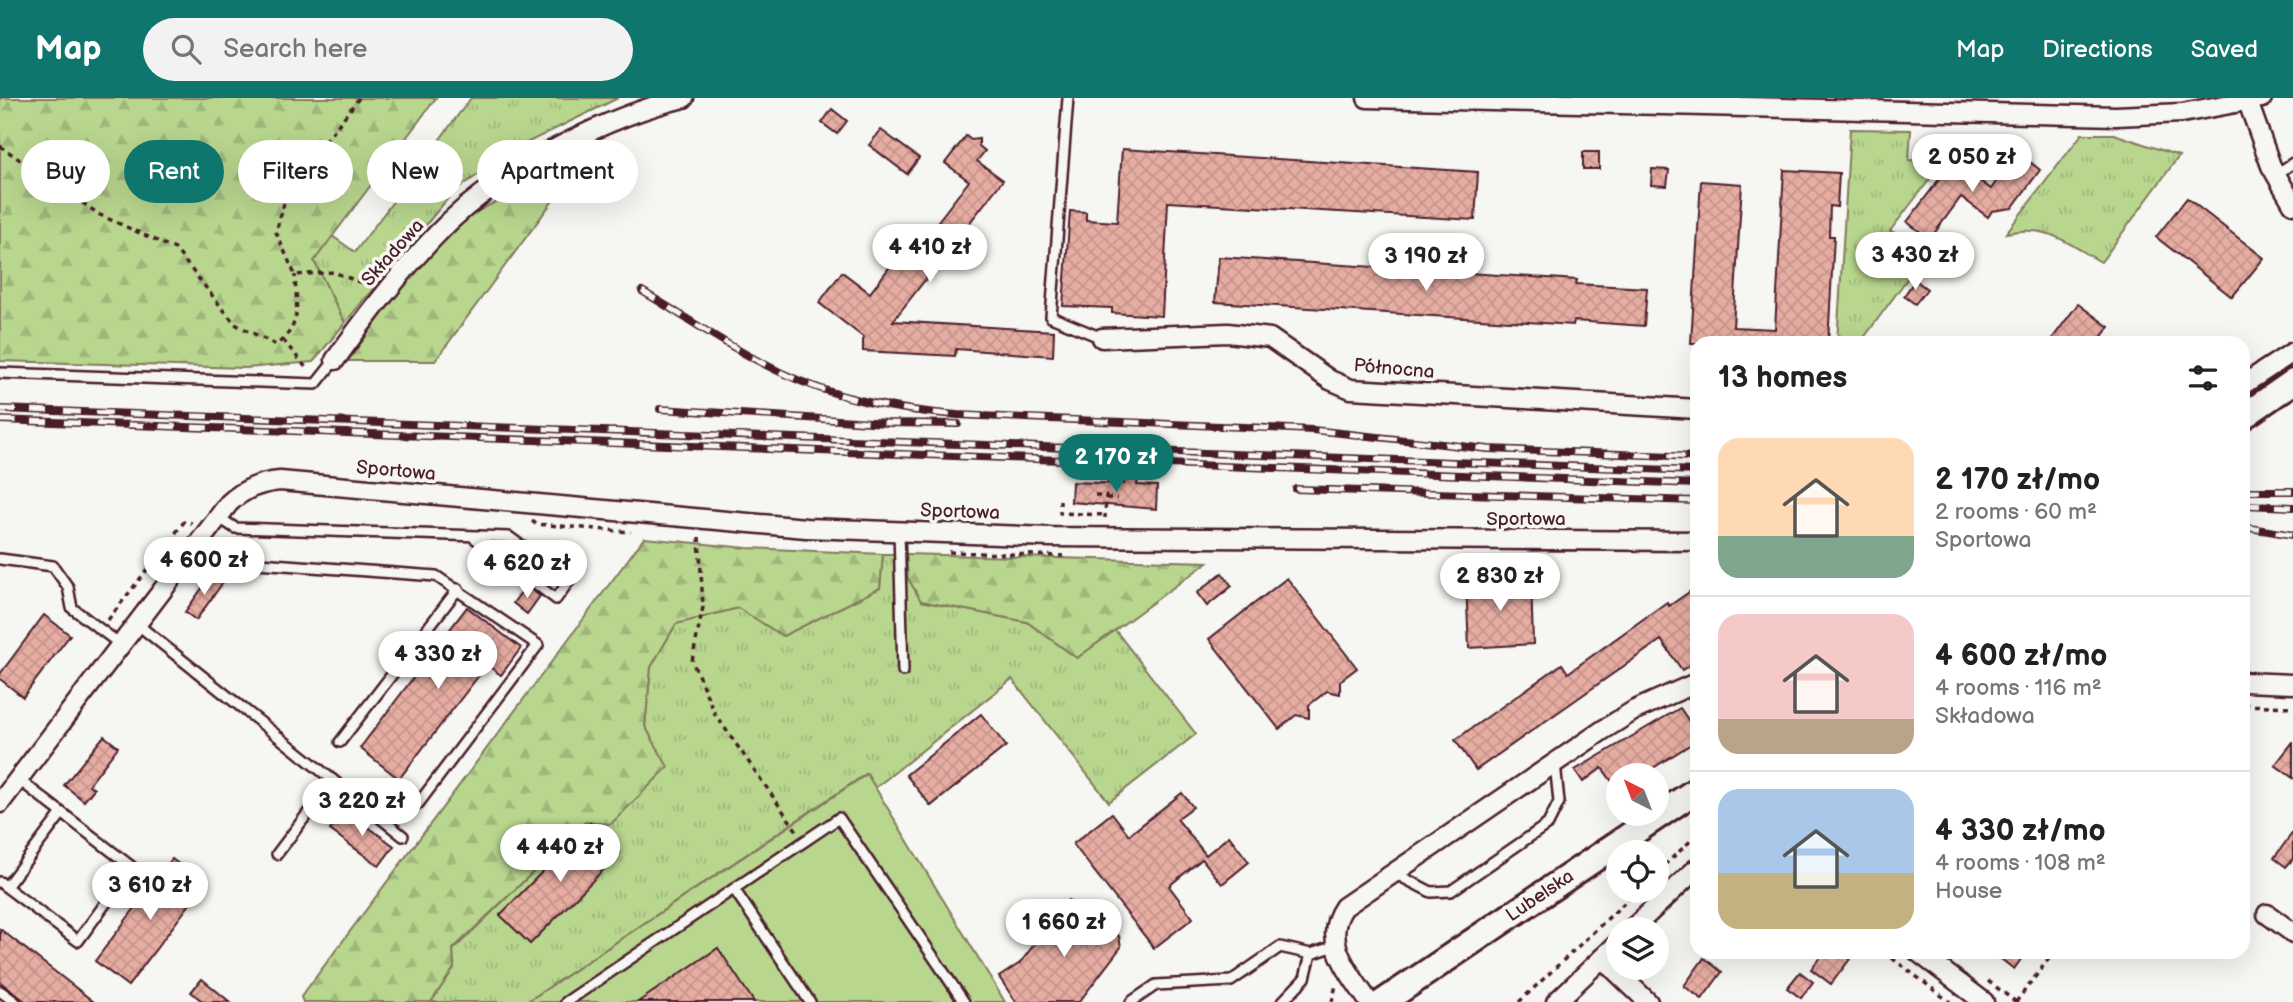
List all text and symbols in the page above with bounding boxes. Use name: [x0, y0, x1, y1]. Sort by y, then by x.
search box: [143, 18, 633, 81]
text: Map: [35, 29, 101, 69]
icon: search: [167, 30, 205, 68]
text: Search here: [223, 34, 367, 65]
text: Map: [1956, 35, 2004, 64]
text: Directions: [2042, 35, 2153, 64]
text: Saved: [2191, 35, 2258, 64]
pin: 2 050 zł: [1900, 134, 2044, 194]
chip: Buy: [21, 140, 110, 203]
chip: Rent: [124, 140, 224, 203]
chip: Filters: [238, 140, 353, 203]
chip: New: [367, 140, 463, 203]
chip: Apartment: [477, 140, 638, 203]
text: 2 050 zł: [1928, 143, 2016, 171]
street label: Składowa: [357, 215, 429, 291]
pin: 4 410 zł: [858, 225, 1002, 284]
pin: 3 430 zł: [1843, 232, 1987, 292]
text: 4 410 zł: [888, 233, 972, 261]
pin: 3 190 zł: [1354, 234, 1498, 293]
text: 3 430 zł: [1871, 241, 1959, 269]
text: 3 190 zł: [1384, 242, 1468, 270]
street label: Północna: [1353, 354, 1435, 384]
icon: filters: [2184, 359, 2222, 397]
text: 13 homes: [1718, 360, 1847, 396]
pin: 2 170 zł: [1044, 434, 1188, 494]
text: 2 170 zł: [1074, 443, 1158, 471]
street label: Sportowa: [355, 456, 437, 486]
text: 2 170 zł/mo: [1935, 462, 2100, 498]
icon: home: [1774, 466, 1858, 550]
text: 2 rooms · 60 m²: [1935, 498, 2097, 526]
street label: Sportowa: [920, 499, 1000, 525]
street label: Sportowa: [1486, 508, 1566, 531]
text: Sportowa: [1935, 526, 2031, 554]
pin: 4 600 zł: [132, 538, 276, 597]
pin: 4 620 zł: [455, 540, 599, 600]
text: 4 600 zł: [160, 546, 248, 574]
text: 4 620 zł: [483, 549, 571, 577]
pin: 2 830 zł: [1428, 554, 1572, 613]
text: 2 830 zł: [1456, 562, 1544, 590]
pin: 4 330 zł: [366, 632, 510, 691]
text: 4 600 zł/mo: [1935, 638, 2107, 674]
text: 4 330 zł: [394, 640, 482, 668]
icon: home: [1774, 642, 1858, 726]
text: 4 rooms · 116 m²: [1935, 674, 2102, 702]
text: Składowa: [1935, 702, 2035, 730]
north arrow: [1606, 763, 1670, 826]
map controls: [1606, 763, 1669, 980]
pin: 3 220 zł: [290, 778, 434, 838]
text: 3 220 zł: [318, 787, 406, 815]
text: 4 330 zł/mo: [1935, 813, 2106, 849]
icon: home: [1774, 817, 1858, 901]
pin: 4 440 zł: [488, 824, 632, 884]
text: 4 440 zł: [516, 833, 604, 861]
button: locate: [1606, 840, 1669, 903]
text: 4 rooms · 108 m²: [1935, 849, 2106, 877]
pin: 3 610 zł: [78, 862, 222, 922]
street label: Lubelska: [1502, 865, 1578, 927]
text: 3 610 zł: [108, 871, 192, 899]
text: House: [1935, 877, 2002, 905]
pin: 1 660 zł: [992, 900, 1136, 959]
text: 1 660 zł: [1022, 908, 1106, 936]
button: layers: [1606, 917, 1669, 980]

